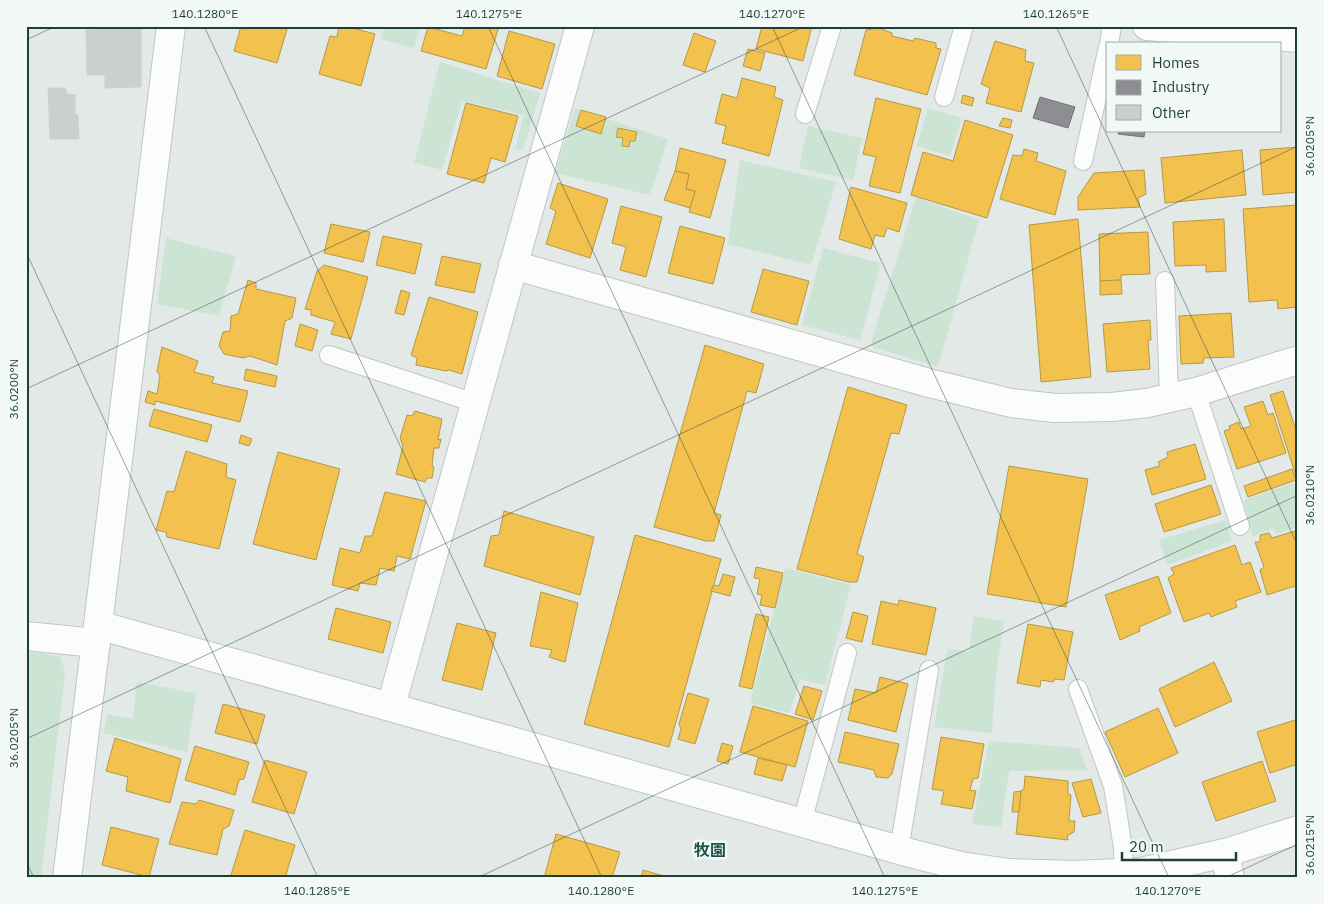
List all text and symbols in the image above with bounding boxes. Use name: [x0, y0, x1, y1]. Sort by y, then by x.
text: 140.1280°E: [172, 6, 238, 21]
text: 140.1275°E: [456, 6, 522, 21]
text: 140.1270°E: [739, 6, 805, 21]
text: 140.1265°E: [1023, 6, 1089, 21]
legend: [1106, 42, 1282, 132]
text: Homes: [1152, 53, 1200, 72]
text: Industry: [1152, 77, 1210, 96]
text: Other: [1152, 103, 1191, 122]
text: 36.0205°N: [1302, 116, 1317, 176]
text: 36.0200°N: [6, 359, 21, 419]
text: 36.0210°N: [1302, 465, 1317, 525]
text: 36.0205°N: [6, 708, 21, 768]
text: 36.0215°N: [1302, 815, 1317, 875]
scale bar: [1122, 829, 1235, 861]
text: 20 m: [1129, 837, 1164, 856]
district label: 牧園: [694, 840, 726, 860]
text: 140.1285°E: [284, 883, 350, 898]
text: 140.1280°E: [568, 883, 634, 898]
text: 140.1275°E: [852, 883, 918, 898]
text: 140.1270°E: [1135, 883, 1201, 898]

